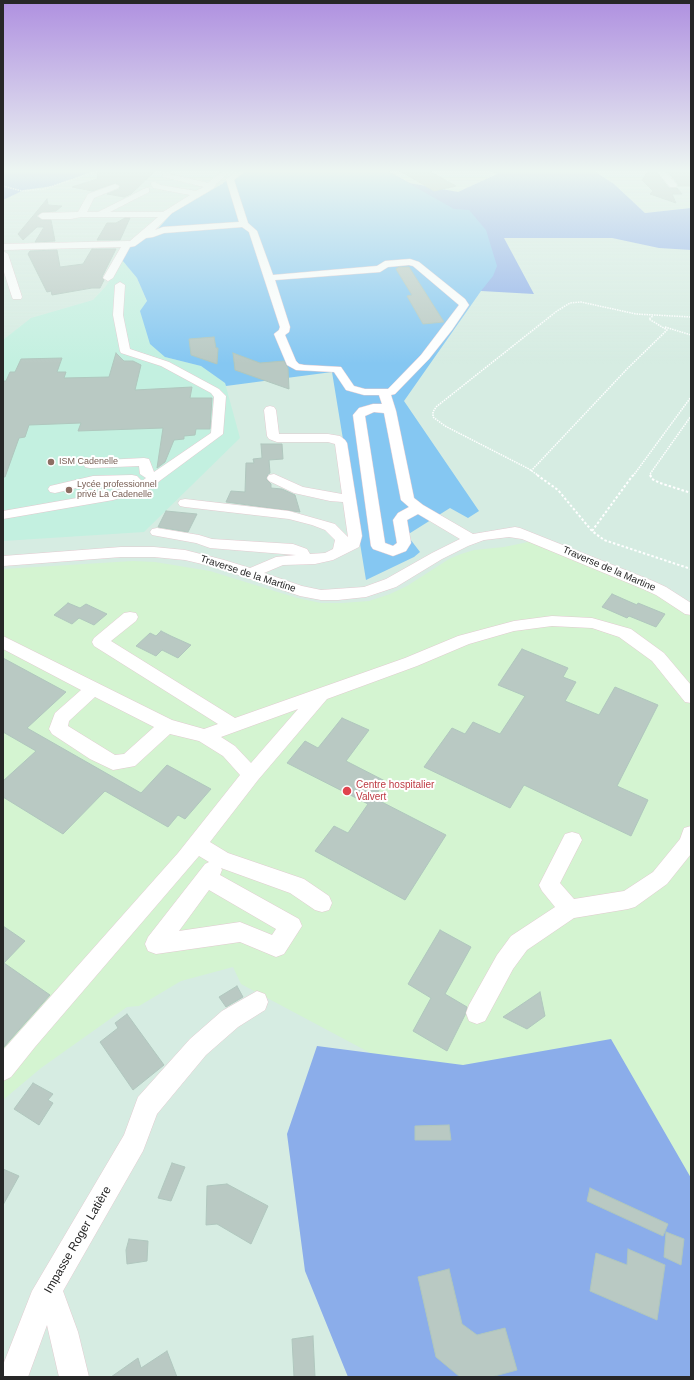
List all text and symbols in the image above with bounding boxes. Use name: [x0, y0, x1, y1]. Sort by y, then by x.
marker: ISM Cadenelle: [46, 457, 56, 467]
place label: ISM Cadenelle: [59, 457, 118, 467]
place label: Lycée professionnel privé La Cadenelle: [77, 480, 157, 501]
marker: Lycée professionnel privé La Cadenelle: [64, 485, 74, 495]
street label: Traverse de la Martine: [561, 544, 657, 594]
street label: Traverse de la Martine: [199, 553, 297, 595]
place label: Centre hospitalier Valvert: [356, 779, 434, 802]
marker: Centre hospitalier Valvert: [341, 785, 353, 797]
street label: Impasse Roger Latière: [41, 1184, 115, 1296]

